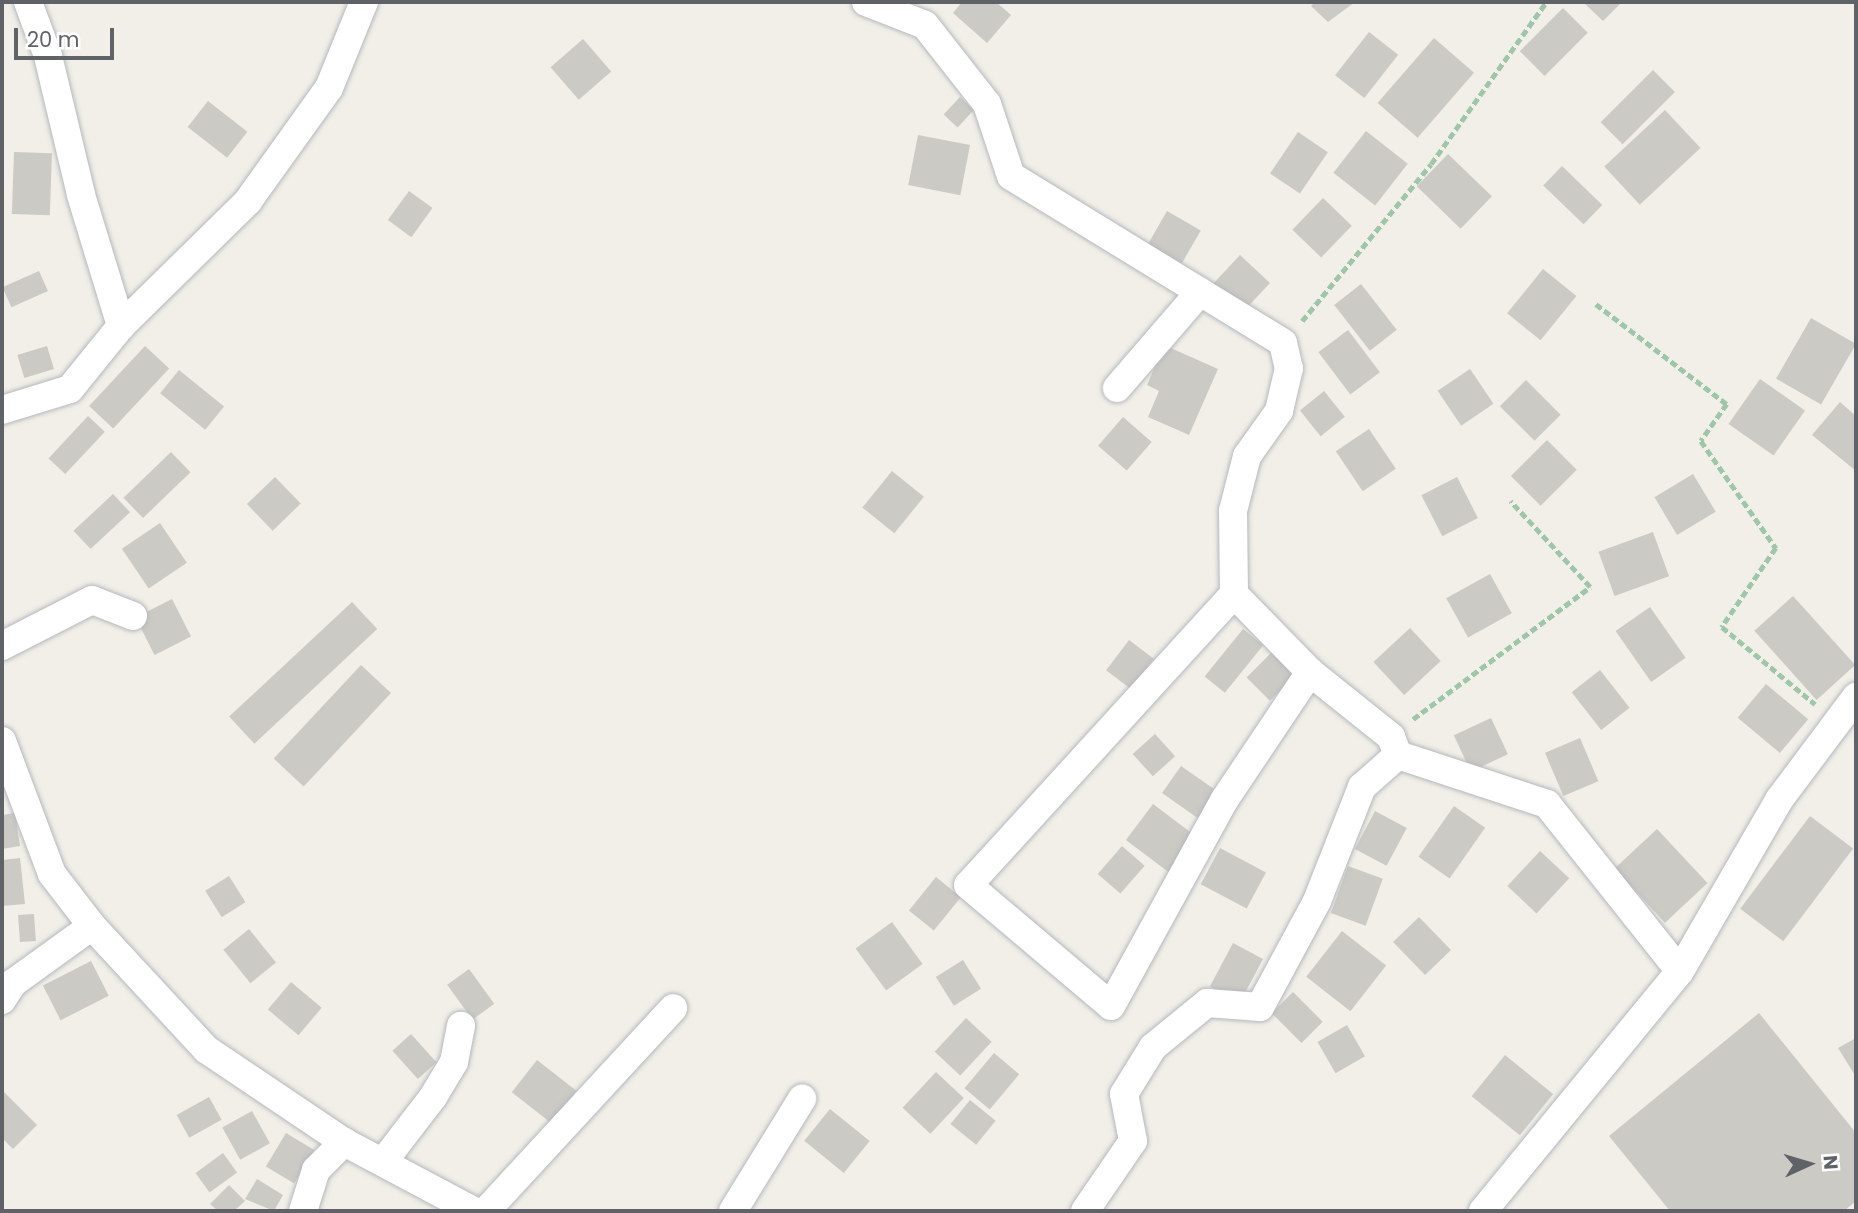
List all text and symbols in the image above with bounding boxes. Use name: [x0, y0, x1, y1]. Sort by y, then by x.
scale bar: [18, 14, 117, 58]
text: 20 m: [27, 25, 80, 54]
north arrow: [1774, 1129, 1844, 1199]
text: N: [1816, 1154, 1844, 1171]

